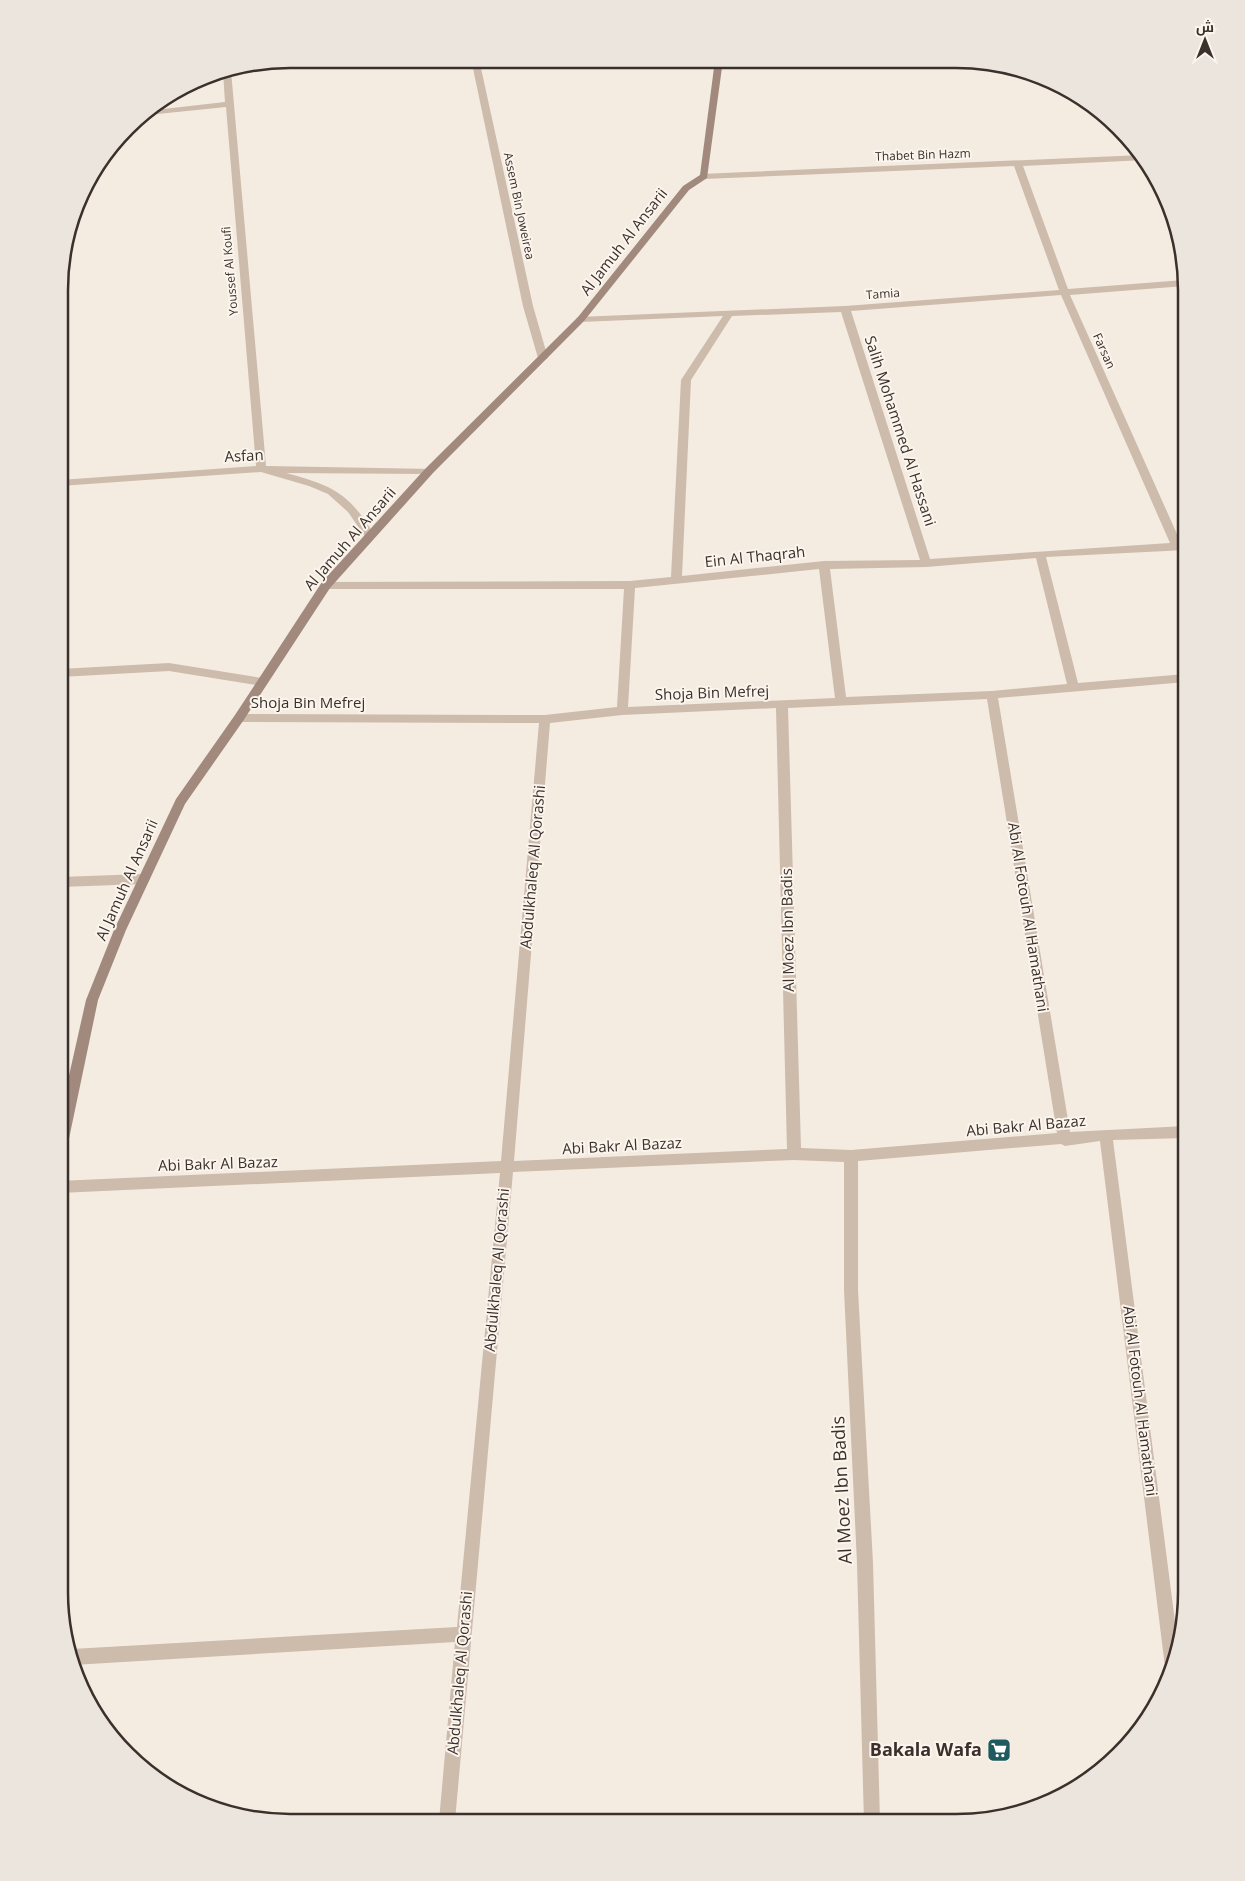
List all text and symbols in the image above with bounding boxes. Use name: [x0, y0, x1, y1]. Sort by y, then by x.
north arrow: [1180, 15, 1230, 65]
text: ش: [1196, 17, 1214, 36]
street label: Thabet Bin Hazm: [875, 144, 971, 165]
street label: Assem Bin Joweirea: [500, 151, 539, 261]
street label: Al Jamuh Al Ansarii: [575, 184, 671, 299]
street label: Youssef Al Koufi: [217, 226, 242, 316]
street label: Tamia: [865, 284, 901, 303]
street label: Farsan: [1089, 330, 1120, 371]
street label: Salih Mohammed Al Hassani: [861, 333, 941, 528]
street label: Asfan: [224, 444, 264, 466]
street label: Al Jamuh Al Ansarii: [299, 482, 400, 594]
street label: Ein Al Thaqrah: [704, 541, 806, 571]
street label: Shoja Bin Mefrej: [654, 680, 769, 704]
street label: Shoja Bin Mefrej: [251, 692, 365, 712]
street label: Abdulkhaleq Al Qorashi: [515, 784, 549, 949]
street label: Al Jamuh Al Ansarii: [90, 816, 162, 943]
street label: Abi Al Fotouh Al Hamathani: [1004, 821, 1054, 1013]
street label: Al Moez Ibn Badis: [776, 868, 798, 992]
street label: Abi Bakr Al Bazaz: [965, 1110, 1086, 1140]
street label: Abi Bakr Al Bazaz: [562, 1132, 682, 1158]
street label: Abi Bakr Al Bazaz: [158, 1151, 278, 1175]
street label: Abdulkhaleq Al Qorashi: [479, 1187, 513, 1352]
street label: Abi Al Fotouh Al Hamathani: [1119, 1305, 1163, 1497]
street label: Al Moez Ibn Badis: [825, 1415, 857, 1565]
street label: Abdulkhaleq Al Qorashi: [442, 1590, 476, 1755]
place label: Bakala Wafa: [870, 1737, 982, 1761]
supermarket icon: Bakala Wafa: [986, 1737, 1012, 1763]

